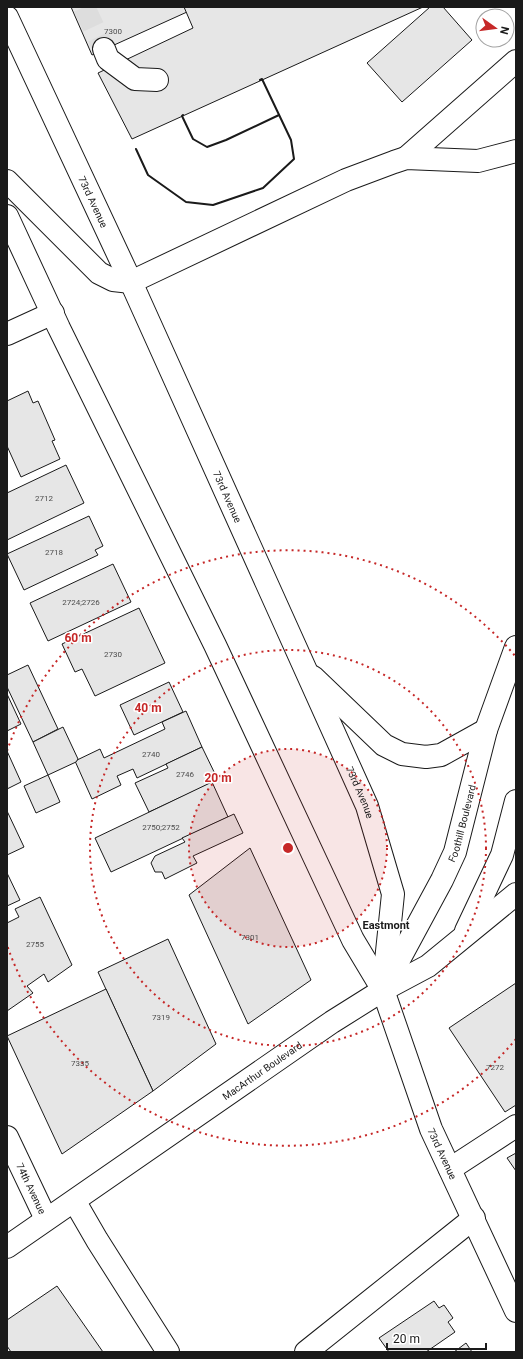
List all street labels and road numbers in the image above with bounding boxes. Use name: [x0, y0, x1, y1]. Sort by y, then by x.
street label: 73rd Avenue: [76, 175, 110, 229]
street label: 73rd Avenue: [211, 469, 244, 524]
street label: 73rd Avenue: [344, 765, 375, 820]
street label: Foothill Boulevard: [446, 784, 478, 864]
street label: MacArthur Boulevard: [220, 1040, 304, 1102]
street label: 73rd Avenue: [425, 1126, 459, 1181]
street label: 74th Avenue: [14, 1161, 48, 1216]

